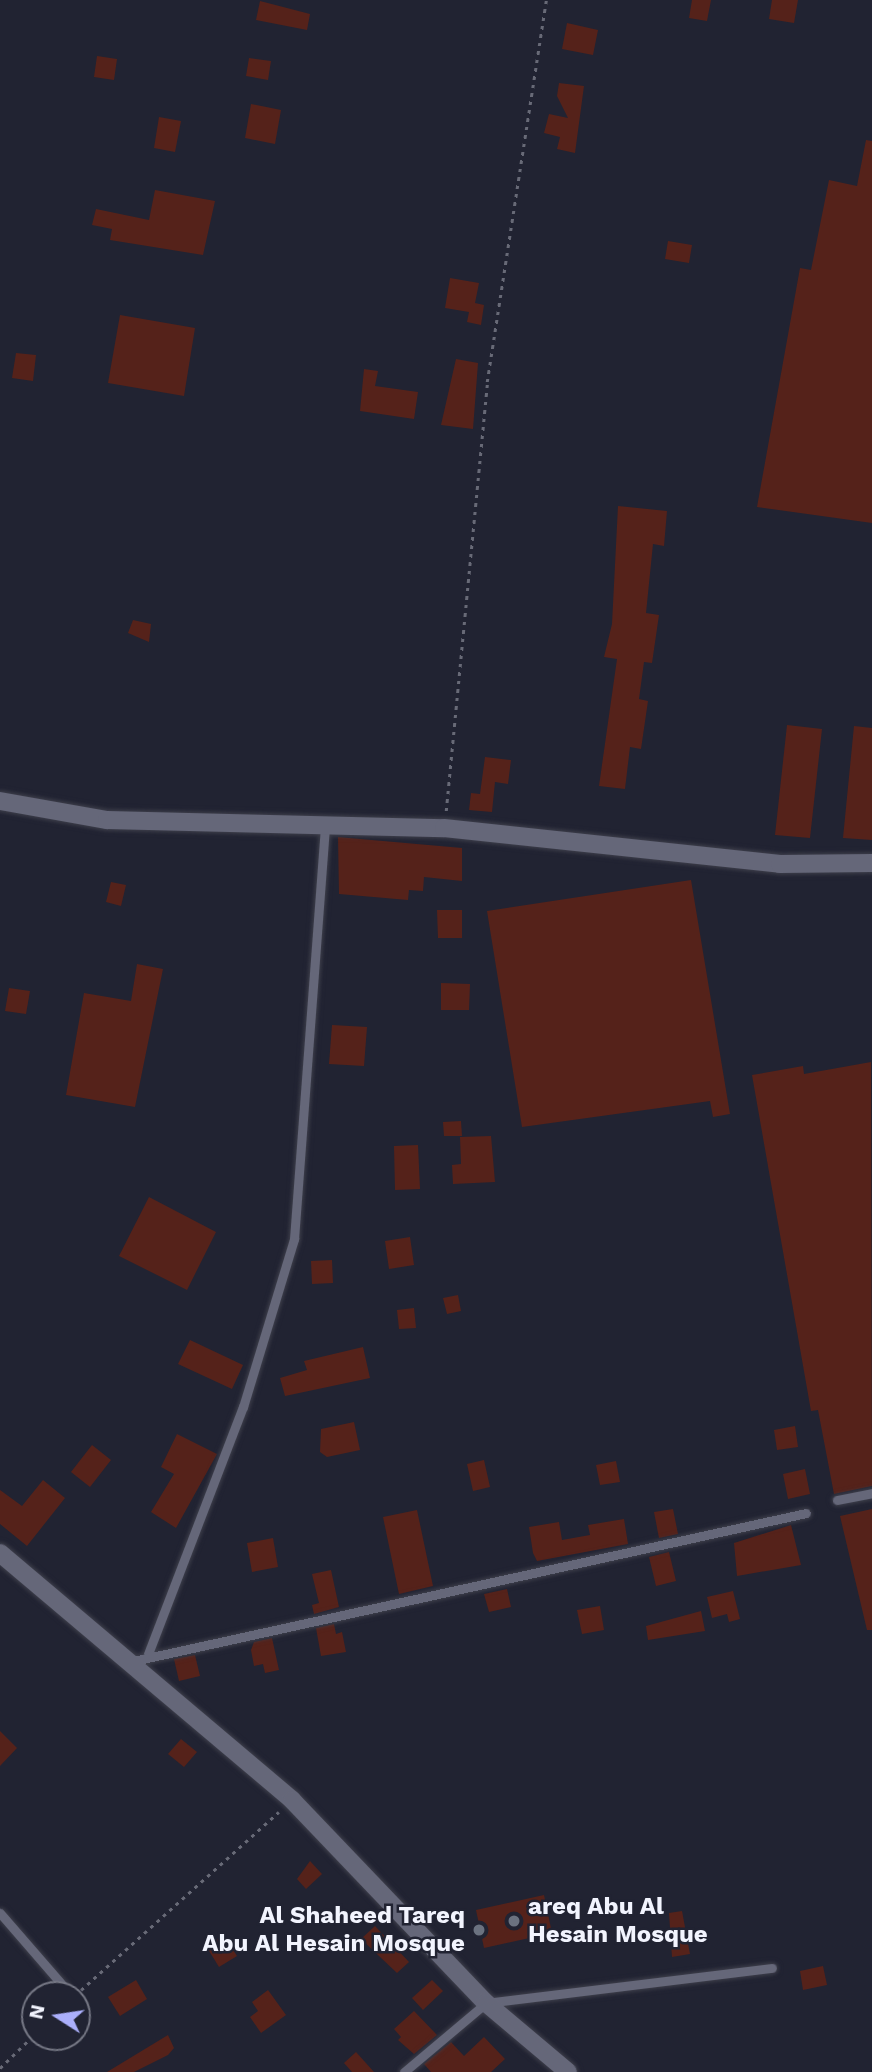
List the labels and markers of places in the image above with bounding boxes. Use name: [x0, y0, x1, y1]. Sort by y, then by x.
place label: areq Abu Al Hesain Mosque: [528, 1893, 708, 1949]
place label: Al Shaheed Tareq Abu Al Hesain Mosque: [201, 1902, 465, 1958]
marker: areq Abu Al Hesain Mosque: [506, 1913, 522, 1929]
marker: Al Shaheed Tareq Abu Al Hesain Mosque: [471, 1922, 487, 1938]

